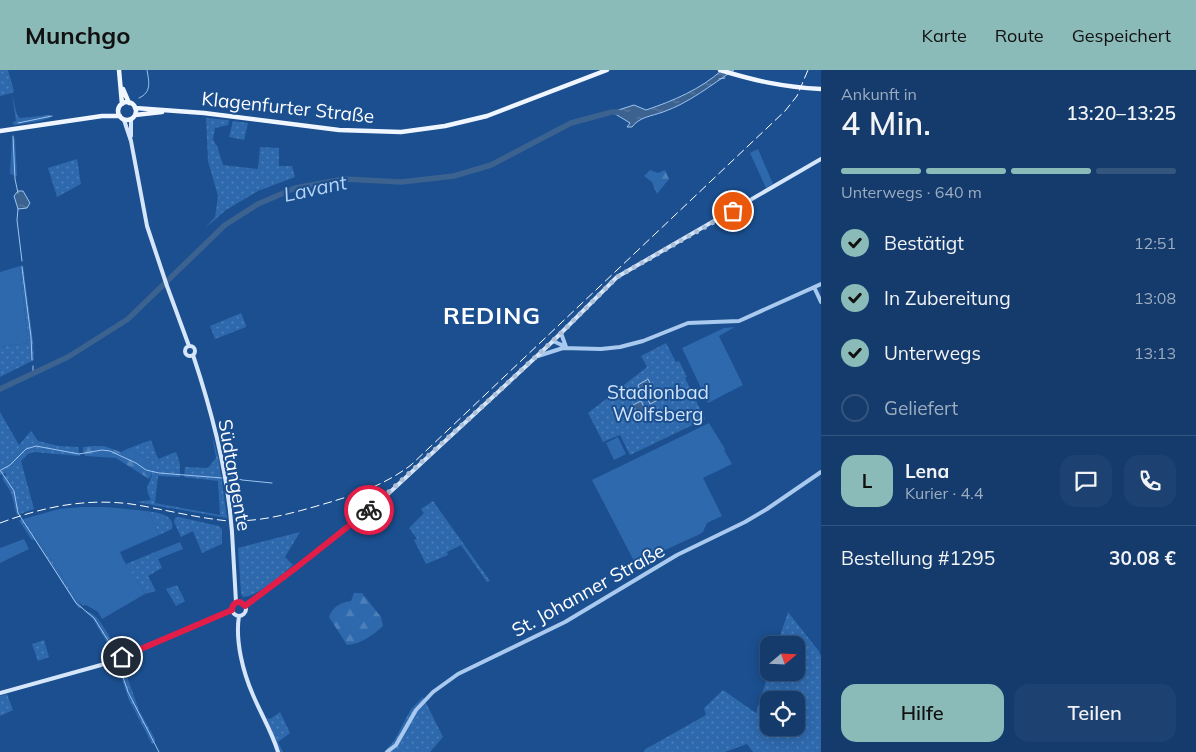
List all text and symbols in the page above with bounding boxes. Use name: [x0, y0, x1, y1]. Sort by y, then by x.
text: Munchgo: [25, 20, 130, 50]
text: Karte: [922, 24, 967, 47]
text: Route: [995, 24, 1044, 47]
text: Gespeichert: [1072, 24, 1171, 47]
text: Ankunft in: [841, 84, 917, 104]
street label: Klagenfurter Straße: [200, 86, 376, 128]
text: 13:20–13:25: [1066, 101, 1176, 125]
text: 4 Min.: [841, 103, 931, 143]
water label: Lavant: [281, 169, 350, 207]
text: Unterwegs · 640 m: [841, 182, 982, 202]
pin: [712, 190, 754, 232]
icon: bag: [719, 197, 747, 225]
icon: check: [841, 229, 869, 257]
text: Bestätigt: [884, 231, 964, 255]
text: 12:51: [1134, 233, 1176, 253]
icon: check: [841, 284, 869, 312]
text: In Zubereitung: [884, 286, 1011, 310]
text: 13:08: [1134, 288, 1176, 308]
district label: REDING: [443, 300, 541, 330]
icon: check: [841, 339, 869, 367]
text: Unterwegs: [884, 341, 981, 365]
text: 13:13: [1134, 343, 1176, 363]
park label: Stadionbad Wolfsberg: [607, 380, 709, 426]
text: Geliefert: [884, 396, 958, 420]
street label: Südtangente: [213, 417, 257, 533]
button: chat: [1060, 455, 1112, 507]
button: phone: [1124, 455, 1176, 507]
text: Lena: [905, 459, 949, 483]
text: L: [862, 469, 872, 493]
text: Kurier · 4.4: [905, 483, 983, 503]
courier: [344, 485, 394, 535]
icon: bike: [355, 496, 383, 524]
street label: St. Johanner Straße: [507, 538, 669, 642]
text: Bestellung #1295: [841, 546, 995, 570]
text: 30.08 €: [1109, 546, 1176, 570]
pin: [101, 636, 143, 678]
north arrow: [760, 636, 805, 681]
map controls: [760, 636, 805, 736]
icon: home: [108, 643, 136, 671]
button: Hilfe: [841, 684, 1004, 742]
button: Teilen: [1014, 684, 1176, 742]
button: locate: [760, 691, 805, 736]

